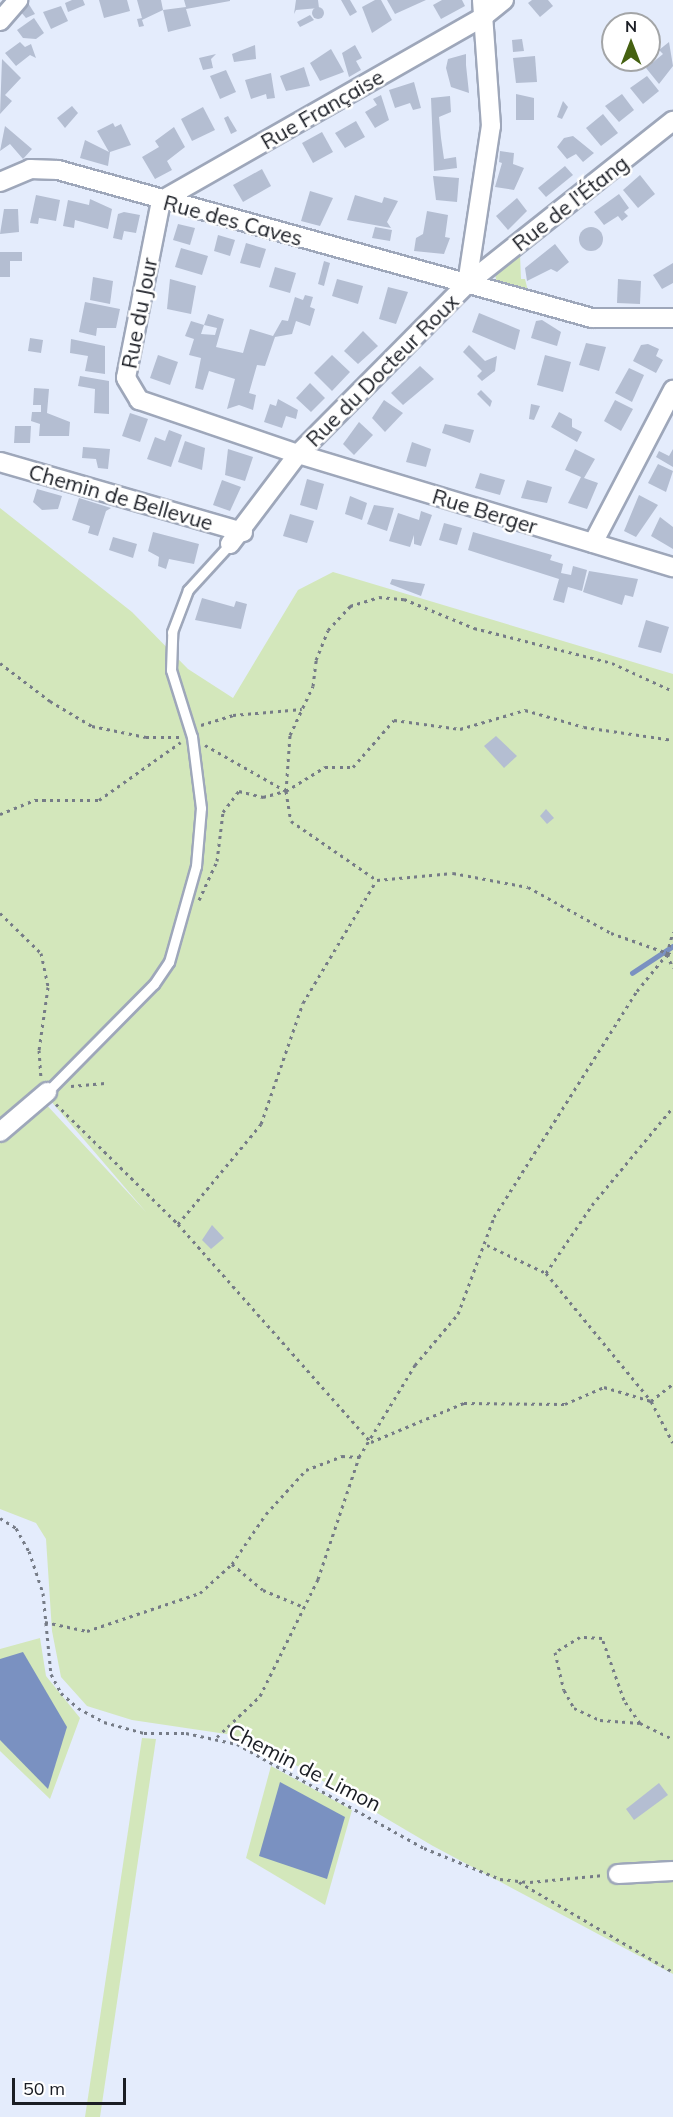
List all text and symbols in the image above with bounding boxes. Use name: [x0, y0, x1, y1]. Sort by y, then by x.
north arrow: [601, 12, 661, 72]
text: N: [625, 16, 637, 36]
street label: Rue Française: [256, 64, 388, 154]
street label: Rue de l'Étang: [507, 150, 633, 256]
street label: Rue des Caves: [161, 189, 305, 251]
street label: Rue du Jour: [116, 255, 162, 371]
street label: Rue du Docteur Roux: [300, 288, 464, 452]
street label: Chemin de Bellevue: [26, 459, 216, 535]
street label: Rue Berger: [429, 483, 541, 539]
street label: Chemin de Limon: [224, 1718, 386, 1816]
scale bar: [15, 2066, 129, 2104]
text: 50 m: [23, 2077, 65, 2100]

